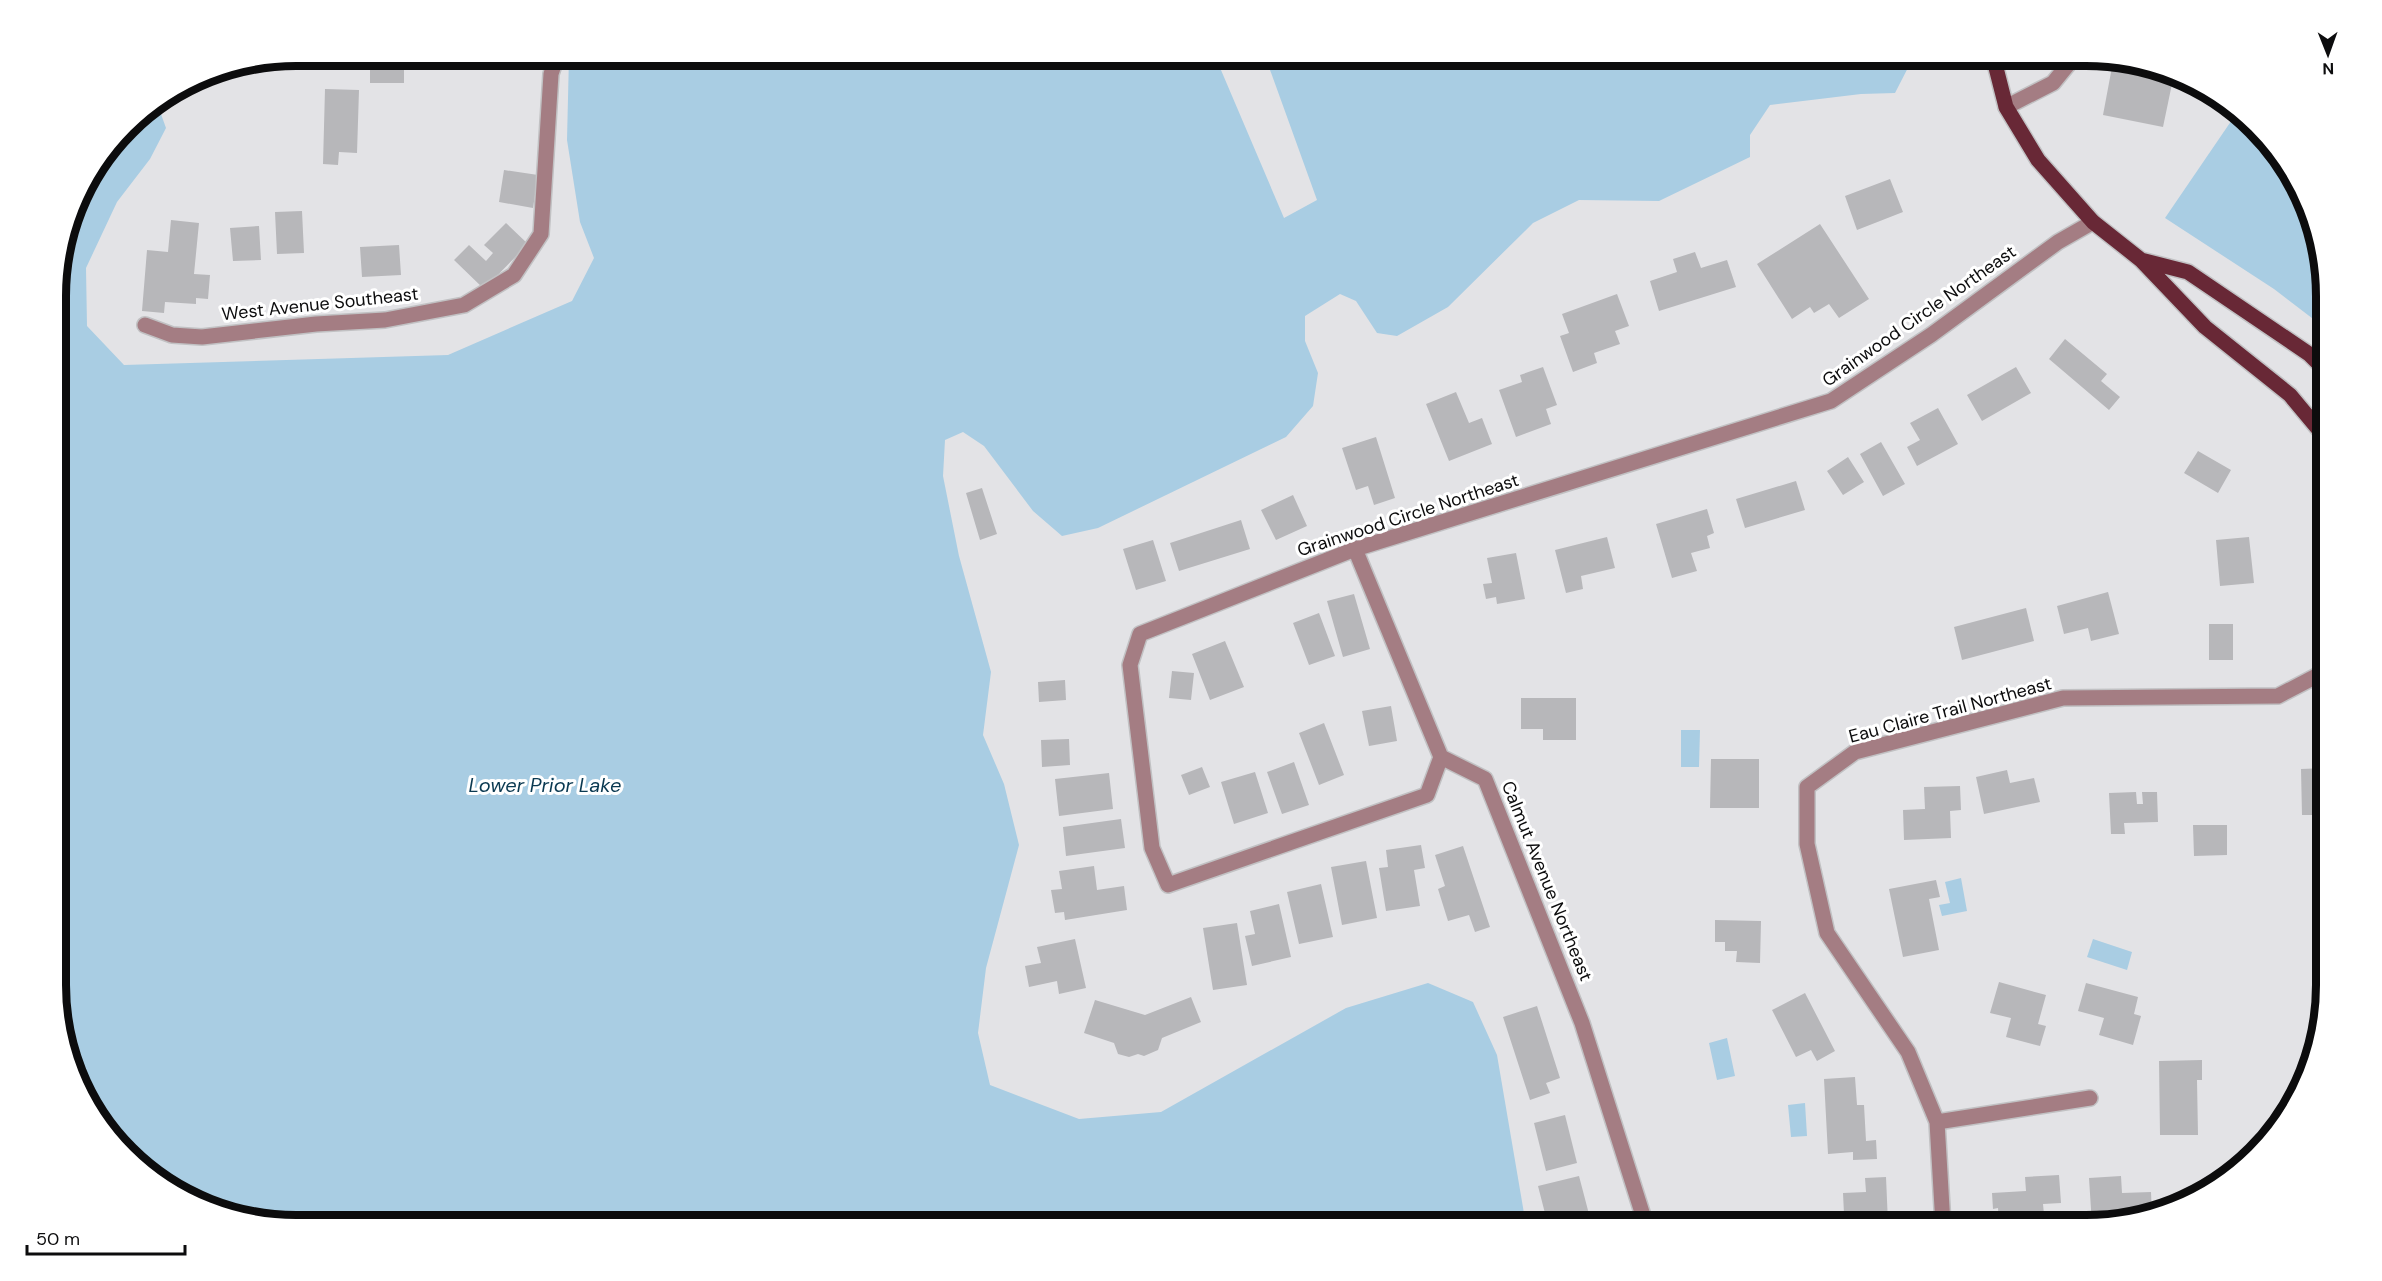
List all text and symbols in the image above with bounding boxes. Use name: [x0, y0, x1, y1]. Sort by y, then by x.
north arrow: [2298, 24, 2358, 84]
text: N: [2322, 58, 2334, 79]
street label: Grainwood Circle Northeast: [1817, 240, 2021, 392]
street label: West Avenue Southeast: [220, 282, 420, 326]
street label: Grainwood Circle Northeast: [1294, 468, 1522, 562]
street label: Eau Claire Trail Northeast: [1846, 671, 2054, 749]
water label: Lower Prior Lake: [469, 772, 621, 798]
street label: Calmut Avenue Northeast: [1496, 777, 1598, 985]
scale bar: [27, 1218, 184, 1256]
text: 50 m: [36, 1227, 80, 1251]

